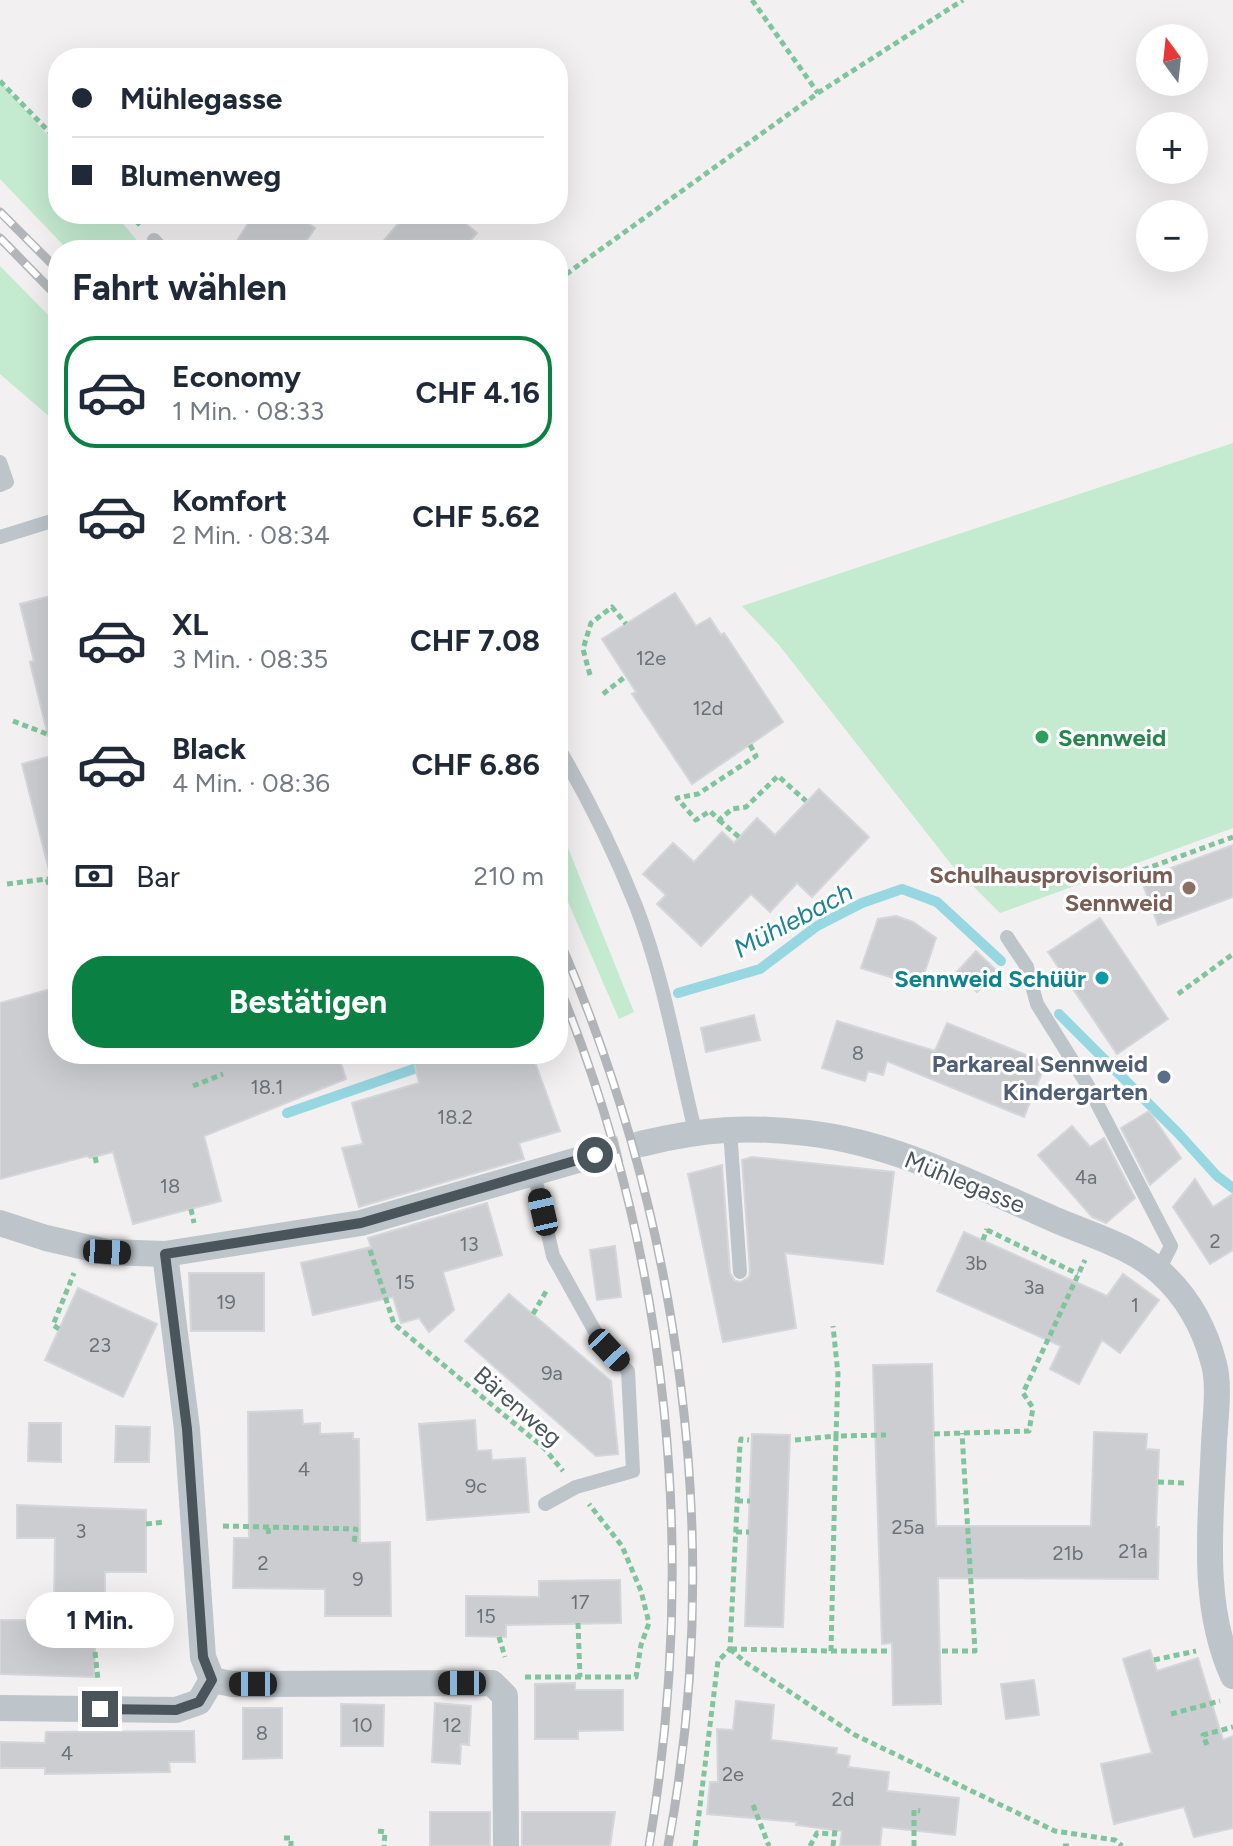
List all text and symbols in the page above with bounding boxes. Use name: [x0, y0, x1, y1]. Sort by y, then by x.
north arrow: [1136, 24, 1208, 96]
map controls: [1136, 24, 1208, 272]
text: Mühlegasse: [120, 80, 282, 117]
button: +: [1136, 112, 1208, 184]
text: Blumenweg: [120, 157, 281, 194]
button: −: [1136, 200, 1208, 272]
text: Fahrt wählen: [72, 266, 287, 309]
icon: car: [76, 356, 148, 428]
text: Economy: [172, 358, 301, 395]
text: CHF 4.16: [416, 374, 540, 411]
text: 1 Min. · 08:33: [172, 395, 324, 427]
icon: car: [76, 480, 148, 552]
text: Komfort: [172, 482, 287, 519]
text: CHF 5.62: [412, 498, 540, 535]
text: 2 Min. · 08:34: [172, 519, 330, 551]
icon: car: [76, 604, 148, 676]
text: XL: [172, 606, 208, 643]
text: CHF 7.08: [410, 622, 540, 659]
text: 3 Min. · 08:35: [172, 643, 328, 675]
house number: 12e: [636, 646, 666, 670]
house number: 12d: [692, 696, 724, 720]
place label: Sennweid: [1058, 723, 1166, 752]
icon: car: [76, 728, 148, 800]
marker: Sennweid: [1033, 728, 1051, 746]
text: Black: [172, 730, 246, 767]
text: CHF 6.86: [411, 746, 540, 783]
text: 4 Min. · 08:36: [172, 767, 330, 799]
icon: cash: [72, 854, 116, 898]
text: Bar: [136, 858, 180, 895]
text: 210 m: [474, 860, 544, 892]
place label: Schulhausprovisorium Sennweid: [929, 860, 1173, 917]
water label: Mühlebach: [728, 875, 858, 965]
marker: Schulhausprovisorium Sennweid: [1180, 879, 1198, 897]
button: Bestätigen: [72, 956, 544, 1048]
place label: Sennweid Schüür: [894, 964, 1086, 993]
marker: Sennweid Schüür: [1093, 969, 1111, 987]
house number: 8: [852, 1041, 864, 1065]
place label: Parkareal Sennweid Kindergarten: [932, 1049, 1148, 1106]
marker: Parkareal Sennweid Kindergarten: [1155, 1068, 1173, 1086]
house number: 18.1: [251, 1075, 283, 1099]
house number: 18.2: [437, 1105, 473, 1129]
route start: [577, 1137, 613, 1173]
street label: Mühlegasse: [901, 1145, 1029, 1219]
house number: 4a: [1075, 1165, 1097, 1189]
house number: 18: [160, 1174, 180, 1198]
car: [526, 1186, 560, 1238]
house number: 2: [1209, 1229, 1221, 1253]
house number: 13: [459, 1232, 479, 1256]
car: [82, 1239, 132, 1265]
house number: 3b: [965, 1251, 987, 1275]
house number: 15: [395, 1270, 415, 1294]
house number: 3a: [1023, 1275, 1045, 1299]
house number: 19: [216, 1290, 236, 1314]
house number: 1: [1131, 1293, 1139, 1317]
car: [584, 1324, 634, 1376]
house number: 23: [89, 1333, 111, 1357]
street label: Bärenweg: [468, 1360, 568, 1452]
house number: 9a: [541, 1361, 563, 1385]
house number: 4: [298, 1457, 310, 1481]
house number: 9c: [465, 1474, 487, 1498]
house number: 25a: [892, 1515, 924, 1539]
house number: 3: [76, 1519, 86, 1543]
house number: 21a: [1118, 1539, 1148, 1563]
house number: 21b: [1052, 1541, 1084, 1565]
house number: 2: [257, 1551, 269, 1575]
house number: 9: [352, 1567, 364, 1591]
house number: 17: [571, 1590, 590, 1614]
callout: 1 Min.: [26, 1593, 174, 1649]
text: 1 Min.: [66, 1604, 134, 1636]
house number: 15: [476, 1604, 496, 1628]
car: [438, 1671, 486, 1695]
car: [229, 1672, 277, 1696]
route end: [82, 1691, 118, 1727]
house number: 10: [351, 1713, 373, 1737]
house number: 12: [442, 1713, 462, 1737]
house number: 8: [256, 1721, 268, 1745]
house number: 4: [61, 1741, 73, 1765]
house number: 2e: [722, 1762, 744, 1786]
house number: 2d: [832, 1787, 854, 1811]

